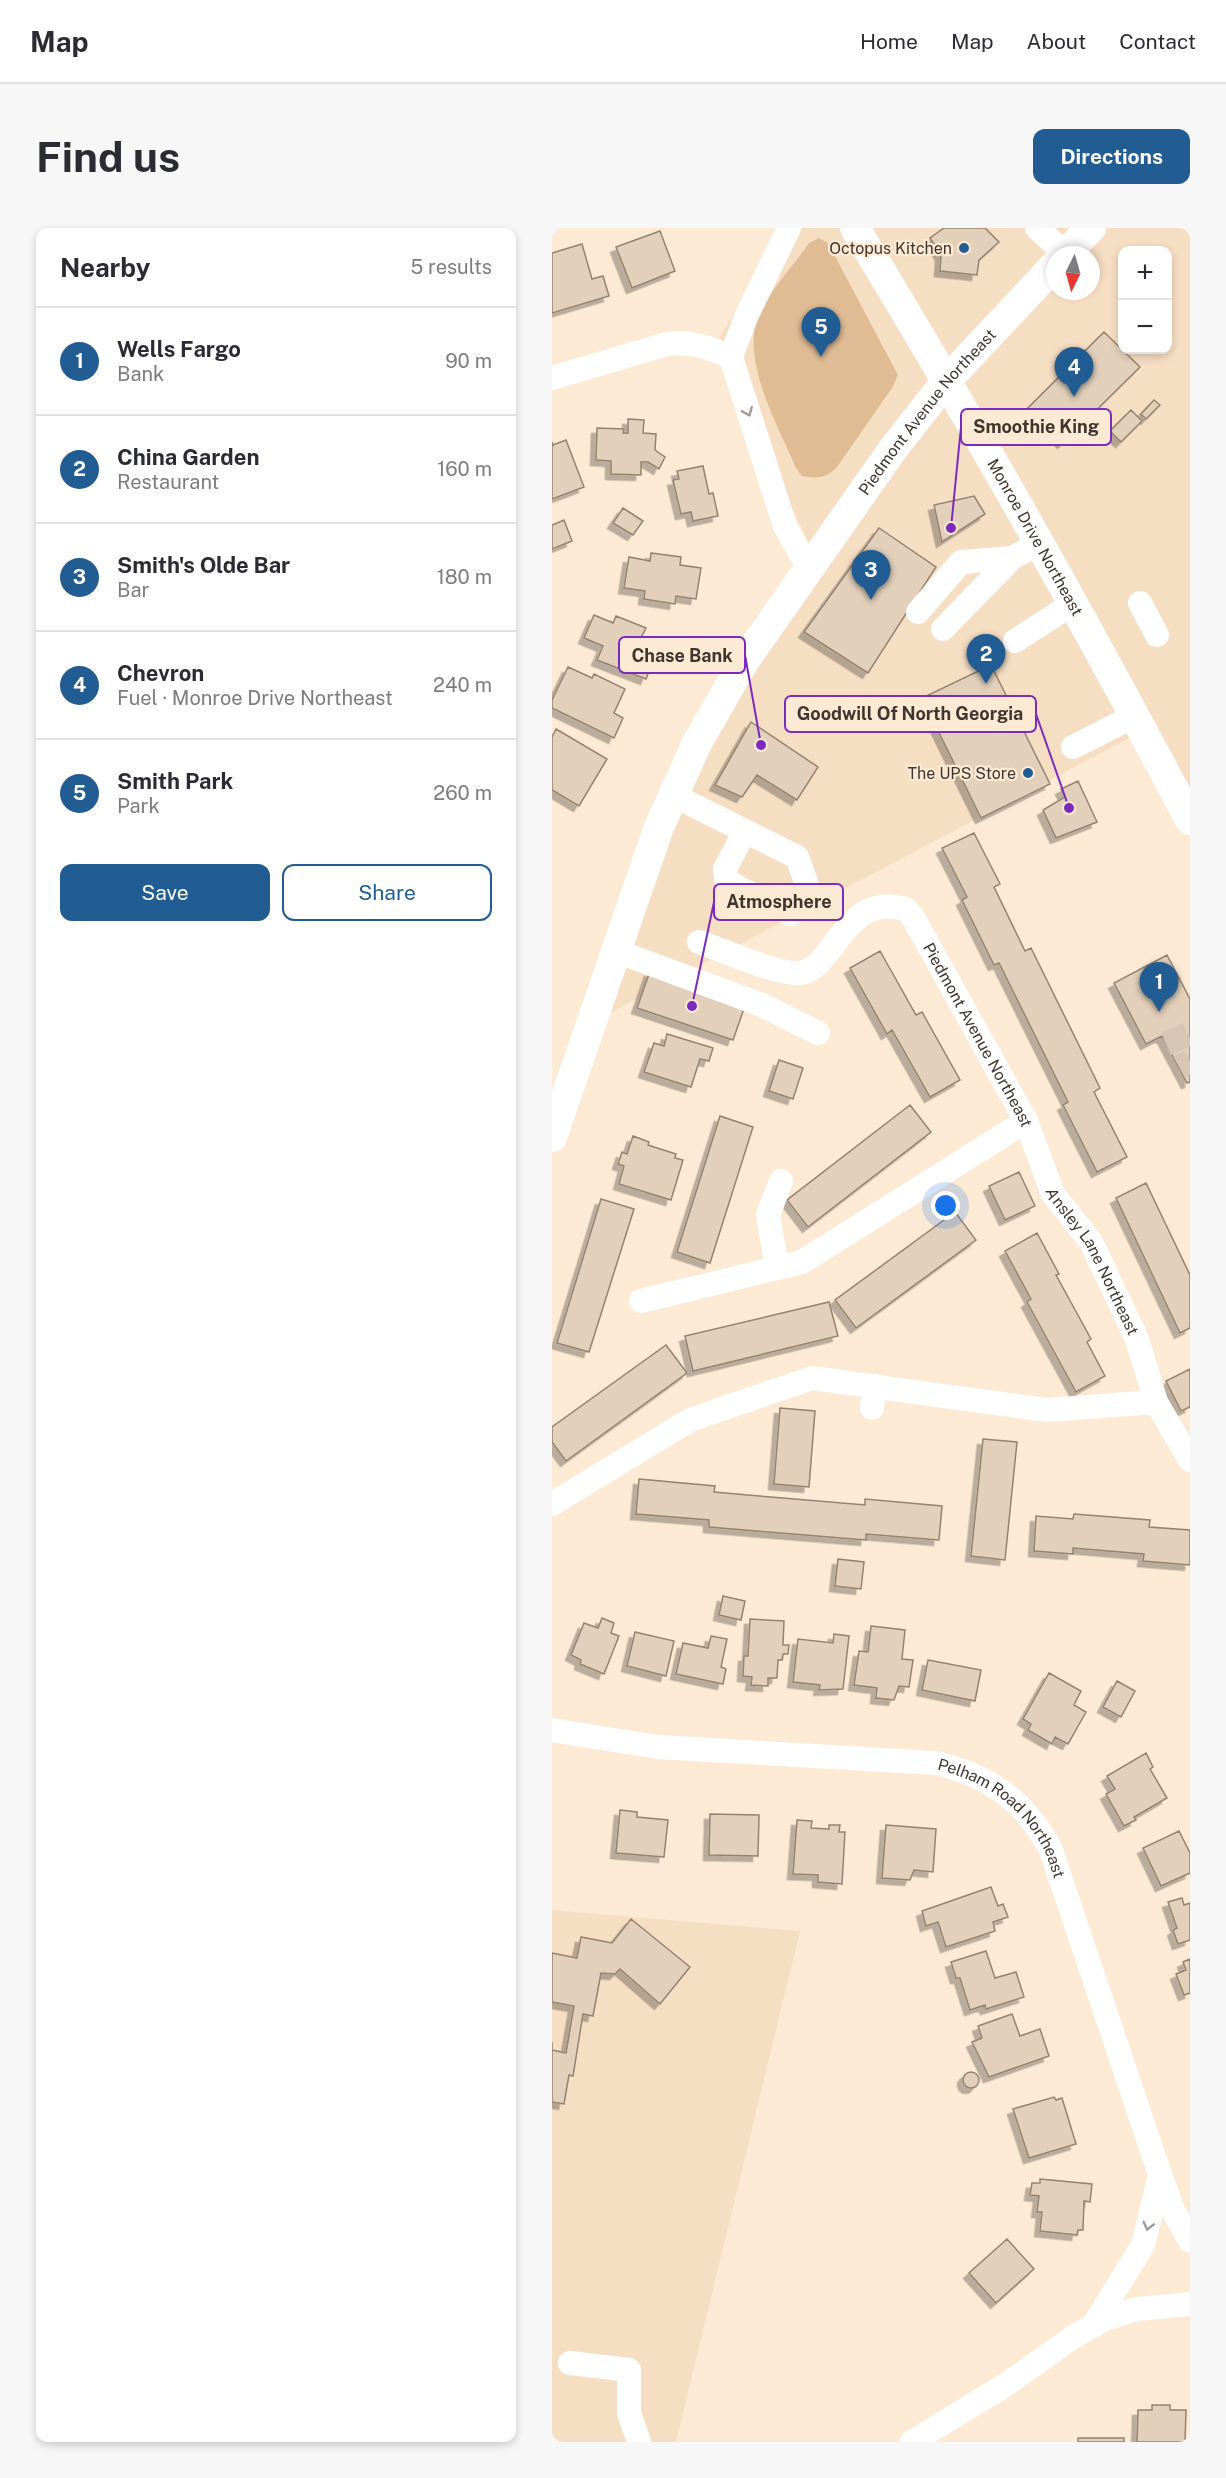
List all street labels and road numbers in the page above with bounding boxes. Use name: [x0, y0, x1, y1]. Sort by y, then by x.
street label: Piedmont Avenue Northeast: [855, 325, 1000, 499]
street label: Monroe Drive Northeast: [983, 456, 1087, 619]
street label: Piedmont Avenue Northeast: [919, 939, 1036, 1130]
street label: Ansley Lane Northeast: [1042, 1185, 1143, 1338]
street label: Pelham Road Northeast: [936, 1755, 1069, 1881]

